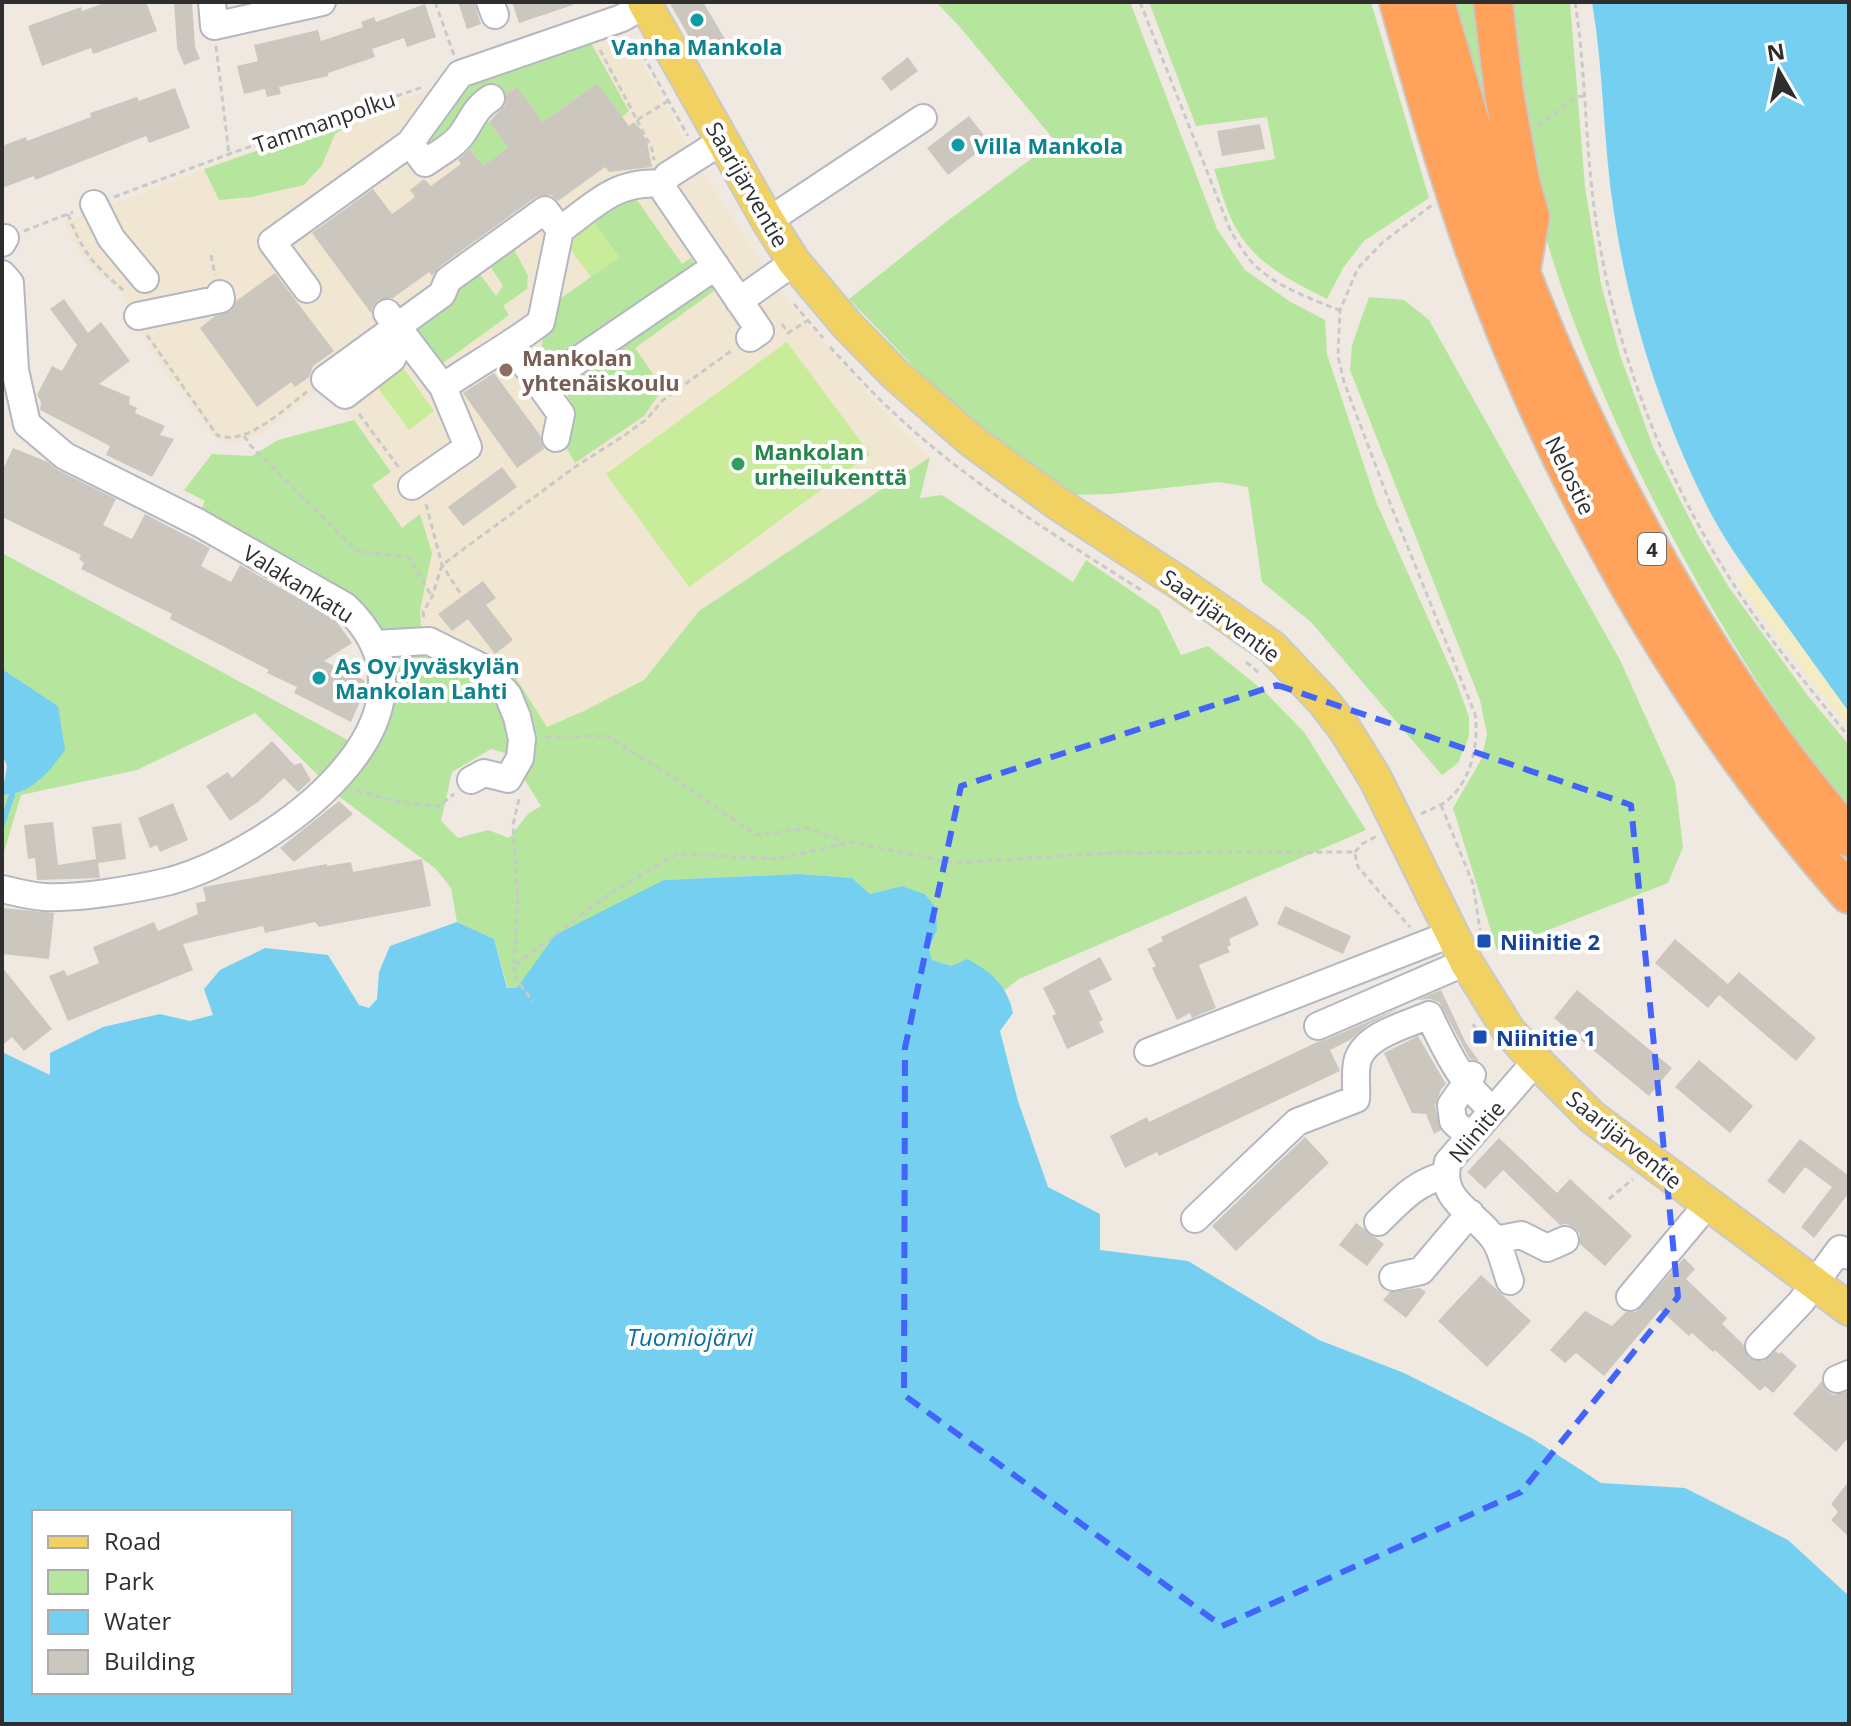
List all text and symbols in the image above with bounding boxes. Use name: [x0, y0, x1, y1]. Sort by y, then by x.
marker: Vanha Mankola: [688, 11, 706, 29]
place label: Vanha Mankola: [611, 31, 783, 61]
north arrow: [1739, 32, 1819, 112]
text: N: [1765, 35, 1787, 67]
street label: Tammanpolku: [249, 83, 399, 159]
street label: Saarijärventie: [700, 116, 796, 252]
place label: Villa Mankola: [974, 130, 1123, 160]
marker: Villa Mankola: [949, 136, 967, 154]
place label: Mankolan yhtenäiskoulu: [522, 342, 680, 397]
marker: Mankolan yhtenäiskoulu: [497, 361, 515, 379]
street label: Nelostie: [1539, 431, 1603, 519]
place label: Mankolan urheilukenttä: [754, 436, 907, 491]
marker: Mankolan urheilukenttä: [729, 455, 747, 473]
road number: 4: [1638, 533, 1666, 565]
street label: Valakankatu: [238, 537, 360, 629]
street label: Saarijärventie: [1155, 562, 1287, 668]
place label: As Oy Jyväskylän Mankolan Lahti: [335, 650, 520, 705]
marker: As Oy Jyväskylän Mankolan Lahti: [310, 669, 328, 687]
place label: Niinitie 2: [1500, 926, 1600, 956]
marker: Niinitie 2: [1475, 932, 1493, 950]
place label: Niinitie 1: [1496, 1022, 1596, 1052]
marker: Niinitie 1: [1471, 1028, 1489, 1046]
street label: Saarijärventie: [1561, 1083, 1689, 1195]
street label: Niinitie: [1441, 1094, 1511, 1168]
water label: Tuomiojärvi: [627, 1320, 754, 1353]
legend: [32, 1510, 292, 1694]
text: Road: [104, 1524, 161, 1557]
text: Park: [104, 1564, 155, 1597]
text: Water: [104, 1604, 172, 1637]
text: Building: [104, 1644, 195, 1677]

